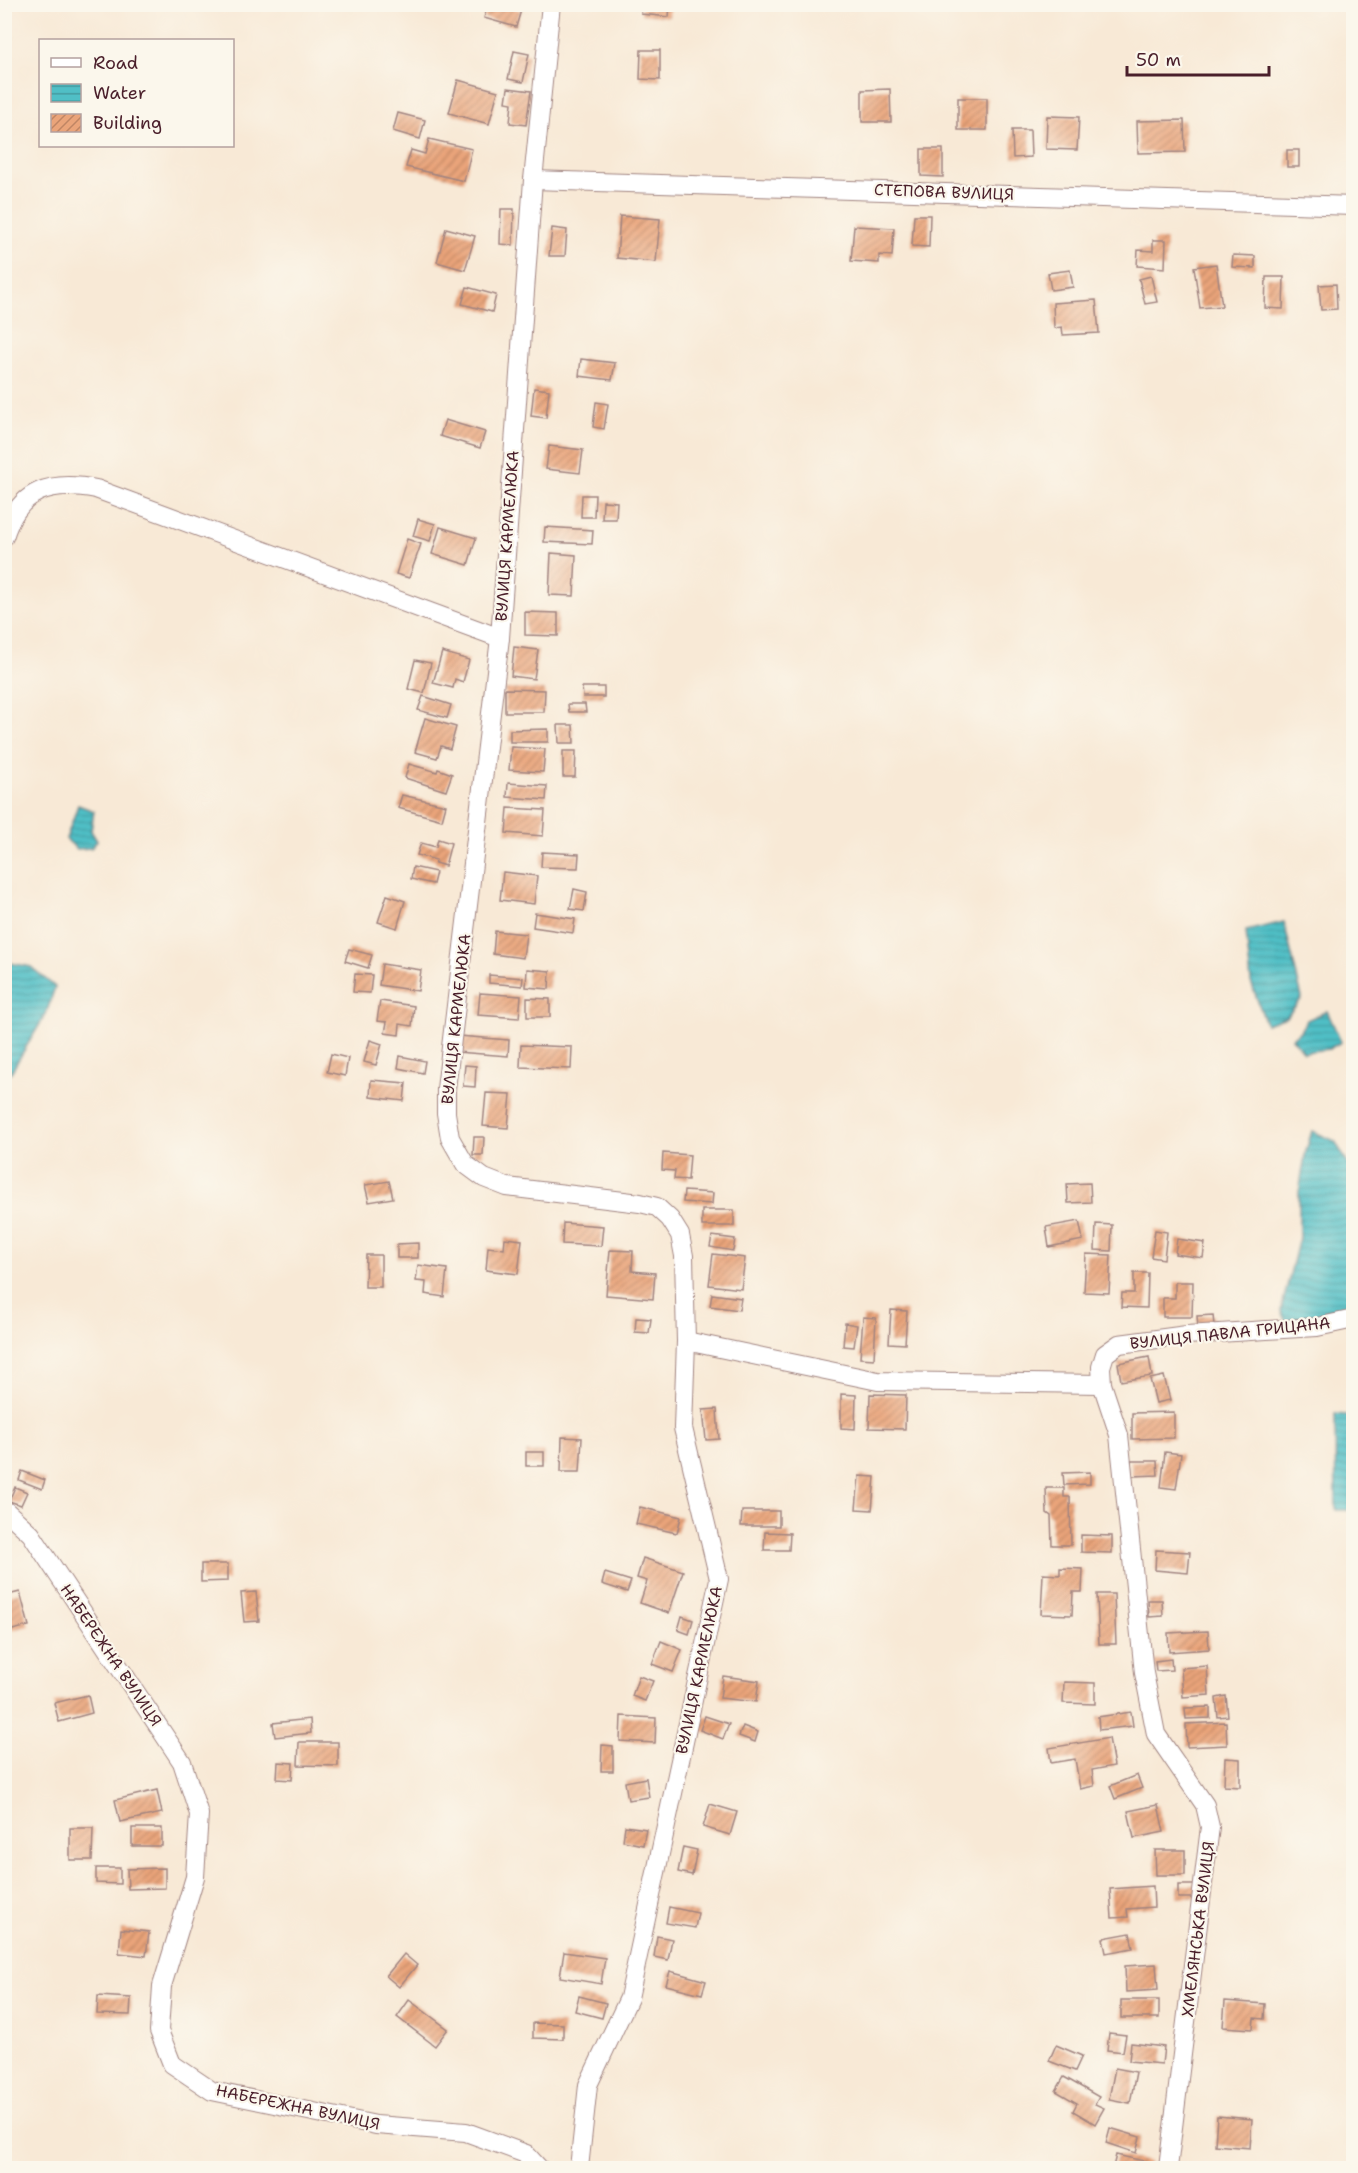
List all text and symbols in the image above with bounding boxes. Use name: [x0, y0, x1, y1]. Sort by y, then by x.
legend: [39, 39, 234, 147]
scale bar: [1127, 39, 1270, 77]
text: 50 m: [1136, 48, 1181, 72]
text: Road: [93, 51, 138, 75]
text: Water: [93, 81, 146, 105]
text: Building: [93, 111, 162, 135]
street label: СТЕПОВА ВУЛИЦЯ: [874, 179, 1014, 205]
street label: ВУЛИЦЯ КАРМЕЛЮКА: [491, 450, 523, 622]
street label: ВУЛИЦЯ КАРМЕЛЮКА: [437, 933, 475, 1105]
street label: ВУЛИЦЯ ПАВЛА ГРИЦАНА: [1129, 1312, 1331, 1354]
street label: НАБЕРЕЖНА ВУЛИЦЯ: [56, 1580, 166, 1730]
street label: ВУЛИЦЯ КАРМЕЛЮКА: [671, 1584, 727, 1756]
street label: ХМЕЛЯНСЬКА ВУЛИЦЯ: [1177, 1840, 1219, 2018]
street label: НАБЕРЕЖНА ВУЛИЦЯ: [214, 2079, 382, 2135]

